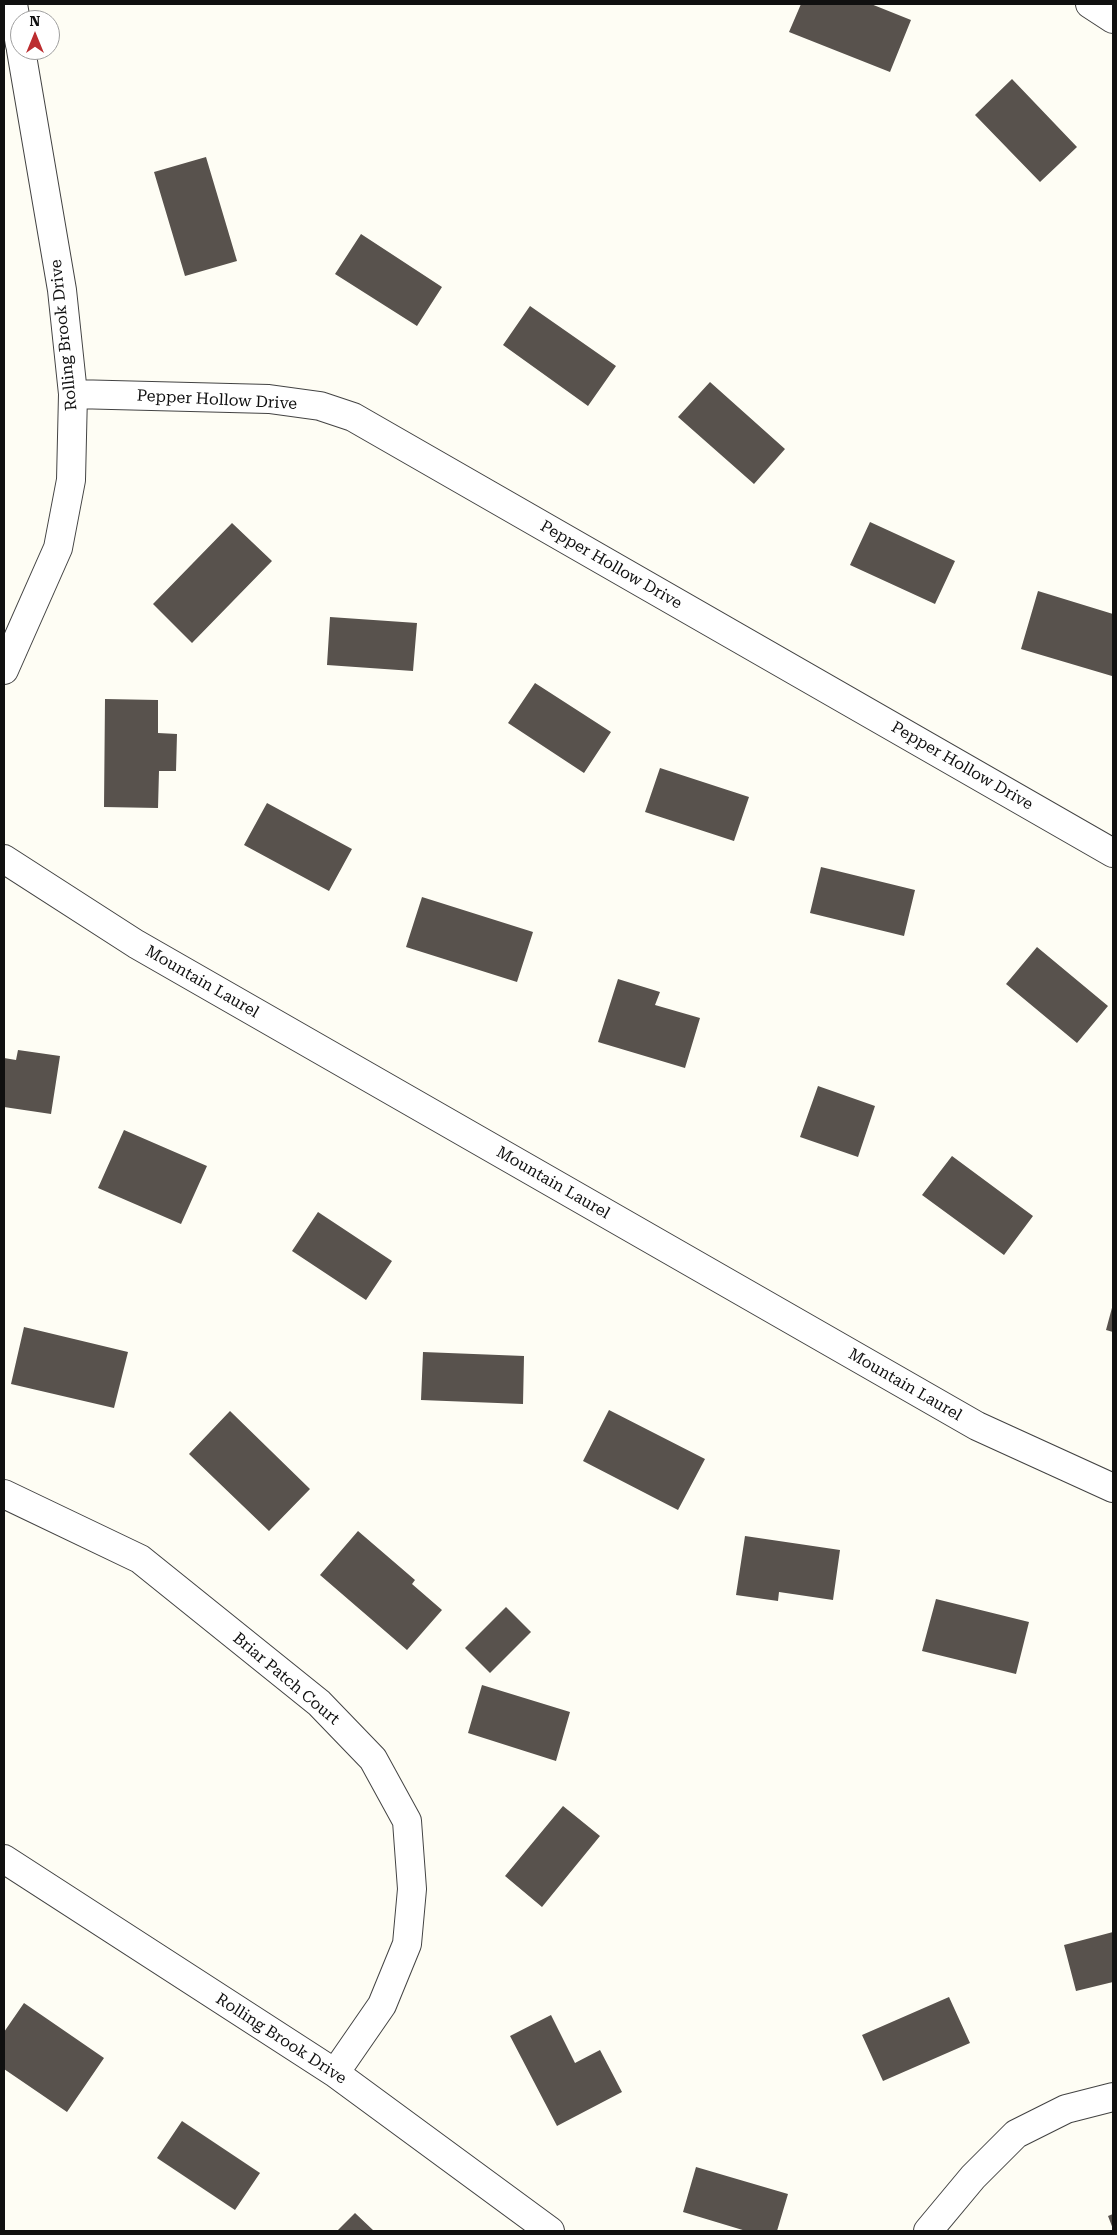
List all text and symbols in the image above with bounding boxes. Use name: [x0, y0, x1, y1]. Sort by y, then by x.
north arrow: [10, 10, 60, 60]
text: N: [30, 13, 40, 29]
street label: Rolling Brook Drive: [47, 258, 81, 412]
street label: Pepper Hollow Drive: [136, 386, 298, 414]
street label: Pepper Hollow Drive: [537, 517, 685, 613]
street label: Pepper Hollow Drive: [888, 718, 1036, 814]
street label: Mountain Laurel: [142, 942, 262, 1022]
street label: Mountain Laurel: [493, 1143, 613, 1223]
street label: Mountain Laurel: [845, 1345, 965, 1425]
street label: Briar Patch Court: [229, 1629, 343, 1729]
street label: Rolling Brook Drive: [212, 1990, 350, 2088]

